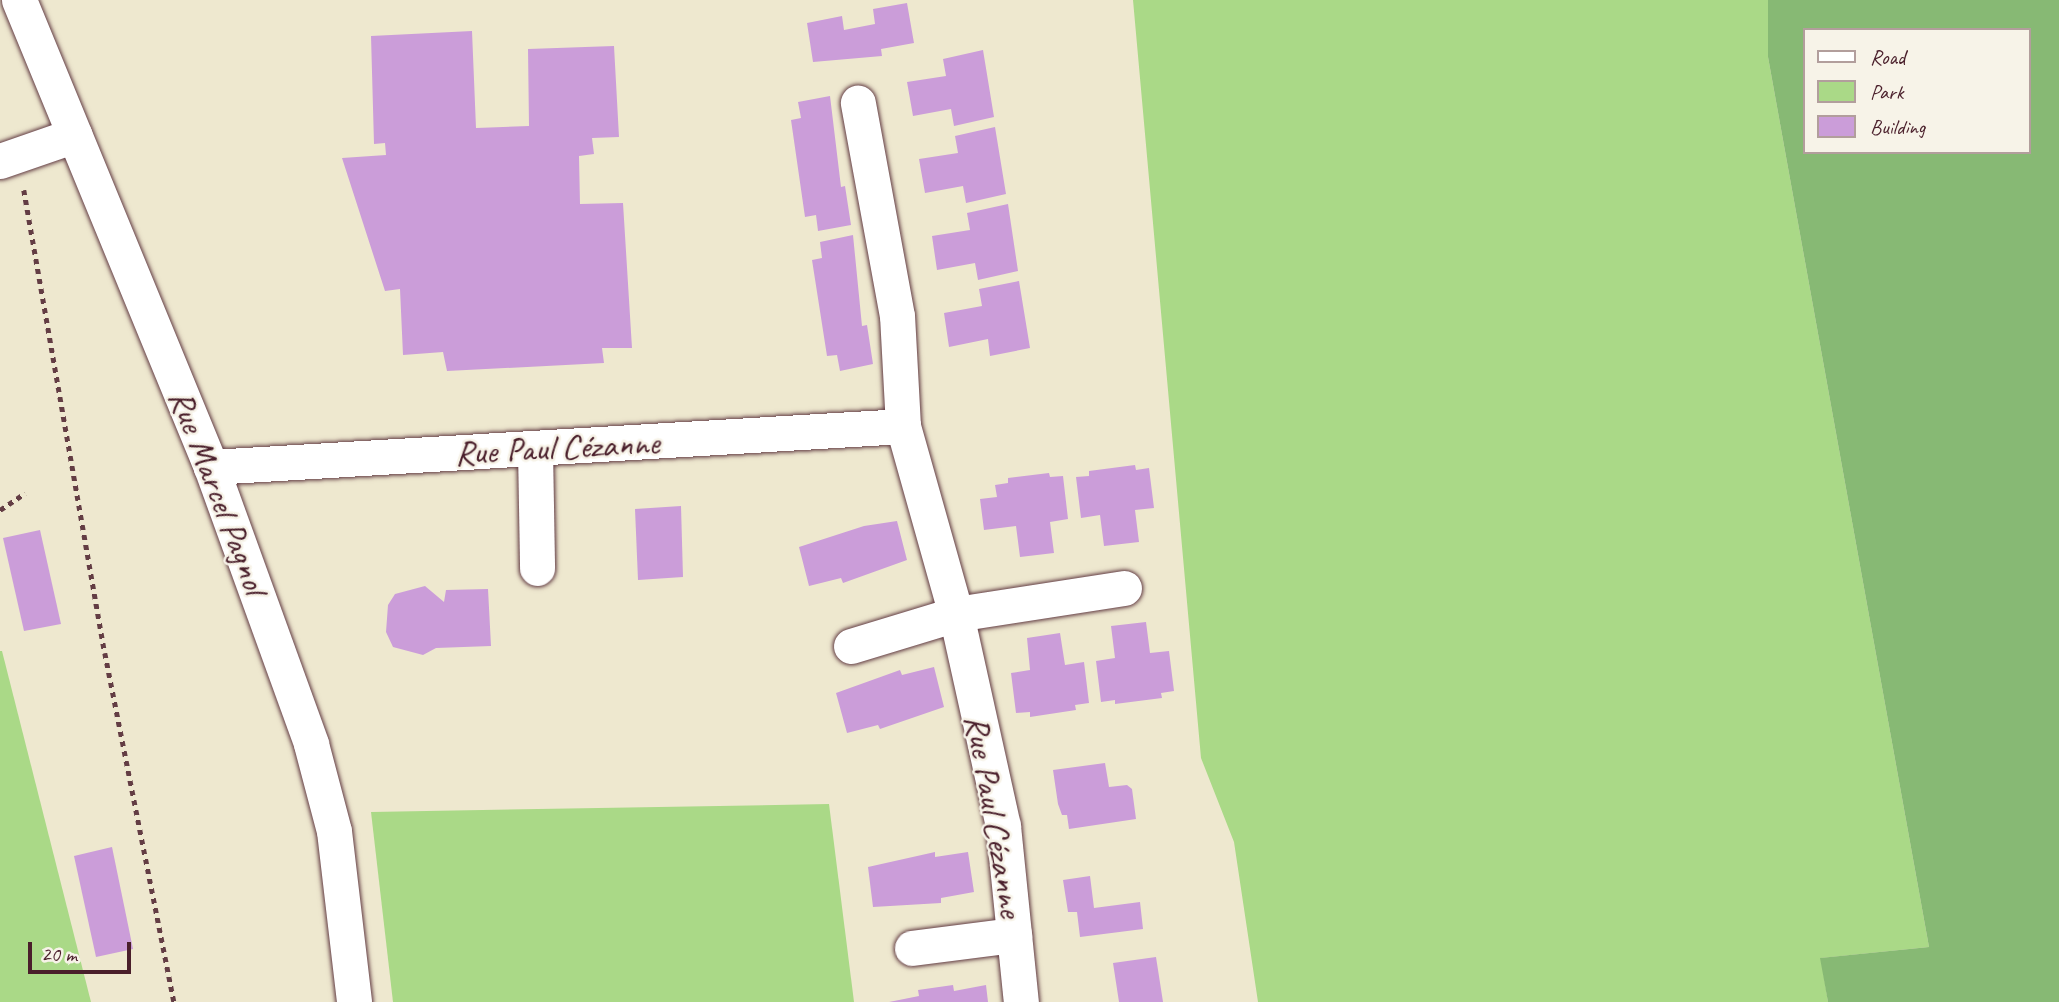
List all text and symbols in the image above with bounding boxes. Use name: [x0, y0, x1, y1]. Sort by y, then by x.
legend: [1804, 28, 2031, 154]
text: Road: [1870, 44, 1905, 70]
text: Park: [1870, 79, 1903, 105]
text: Building: [1870, 114, 1925, 140]
street label: Rue Marcel Pagnol: [159, 383, 277, 601]
street label: Rue Paul Cézanne: [453, 422, 661, 474]
street label: Rue Paul Cézanne: [956, 711, 1032, 921]
scale bar: [32, 928, 135, 972]
text: 20 m: [41, 941, 77, 967]

